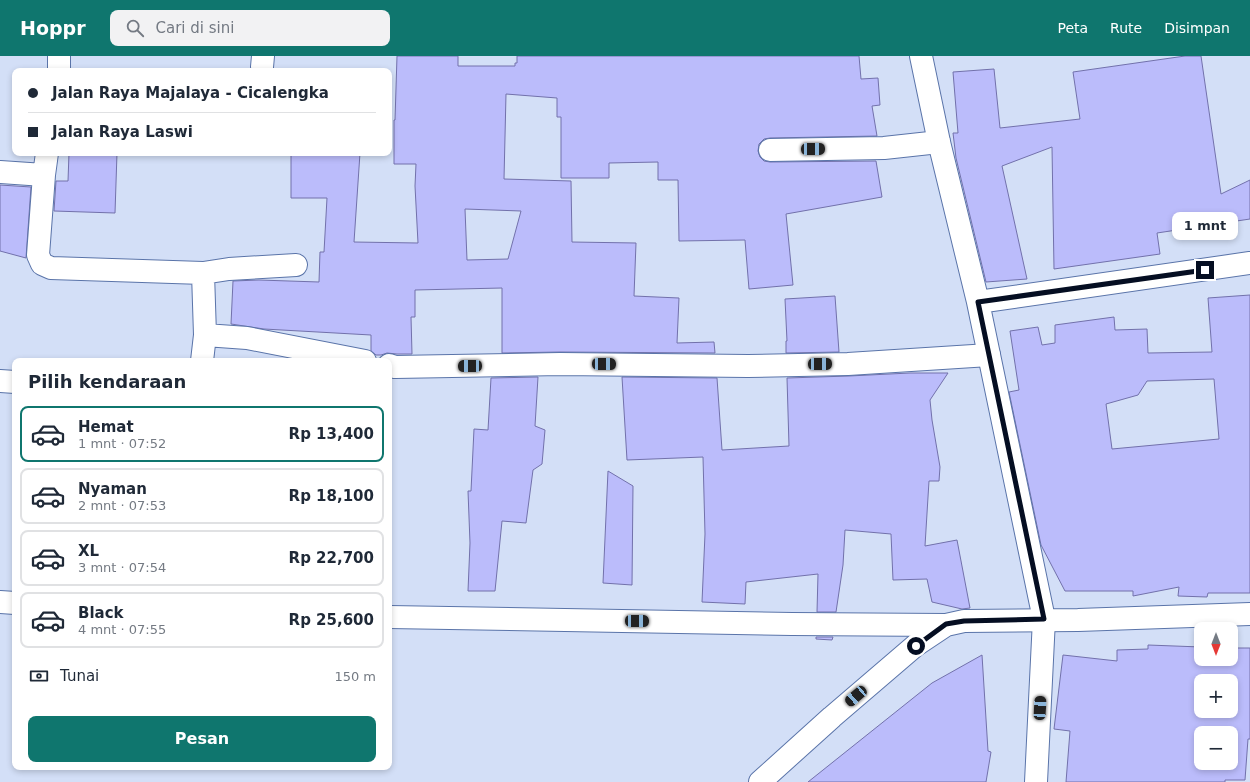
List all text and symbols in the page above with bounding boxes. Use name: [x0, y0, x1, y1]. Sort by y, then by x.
search box: [110, 10, 390, 46]
text: Hoppr: [20, 17, 86, 39]
icon: search: [124, 17, 146, 39]
text: Cari di sini: [156, 19, 234, 37]
text: Peta: [1057, 20, 1088, 36]
text: Rute: [1110, 20, 1142, 36]
text: Disimpan: [1164, 20, 1230, 36]
text: Jalan Raya Majalaya - Cicalengka: [52, 84, 329, 102]
text: Jalan Raya Laswi: [52, 123, 193, 141]
car: [801, 143, 825, 155]
callout: 1 mnt: [1172, 212, 1238, 240]
text: 1 mnt: [1184, 218, 1226, 233]
route end: [1196, 261, 1214, 279]
car: [592, 358, 616, 370]
car: [808, 358, 832, 370]
car: [458, 360, 482, 372]
text: Pilih kendaraan: [28, 371, 186, 392]
icon: car: [30, 416, 66, 452]
text: Hemat: [78, 418, 134, 436]
text: Rp 13,400: [289, 425, 374, 443]
text: 1 mnt · 07:52: [78, 436, 166, 451]
icon: car: [30, 478, 66, 514]
text: Nyaman: [78, 480, 147, 498]
text: Rp 18,100: [289, 487, 374, 505]
text: 2 mnt · 07:53: [78, 498, 166, 513]
icon: car: [30, 540, 66, 576]
text: XL: [78, 542, 99, 560]
text: Rp 22,700: [289, 549, 374, 567]
text: 3 mnt · 07:54: [78, 560, 166, 575]
icon: car: [30, 602, 66, 638]
text: Black: [78, 604, 124, 622]
text: Rp 25,600: [289, 611, 374, 629]
car: [625, 615, 649, 627]
text: 4 mnt · 07:55: [78, 622, 166, 637]
north arrow: [1194, 622, 1238, 666]
map controls: [1194, 622, 1238, 770]
route start: [907, 637, 925, 655]
icon: cash: [28, 665, 50, 687]
text: Tunai: [60, 667, 99, 685]
text: 150 m: [334, 669, 376, 684]
button: +: [1194, 674, 1238, 718]
car: [843, 684, 869, 708]
car: [1033, 696, 1047, 720]
button: Pesan: [28, 716, 376, 762]
button: −: [1194, 726, 1238, 770]

